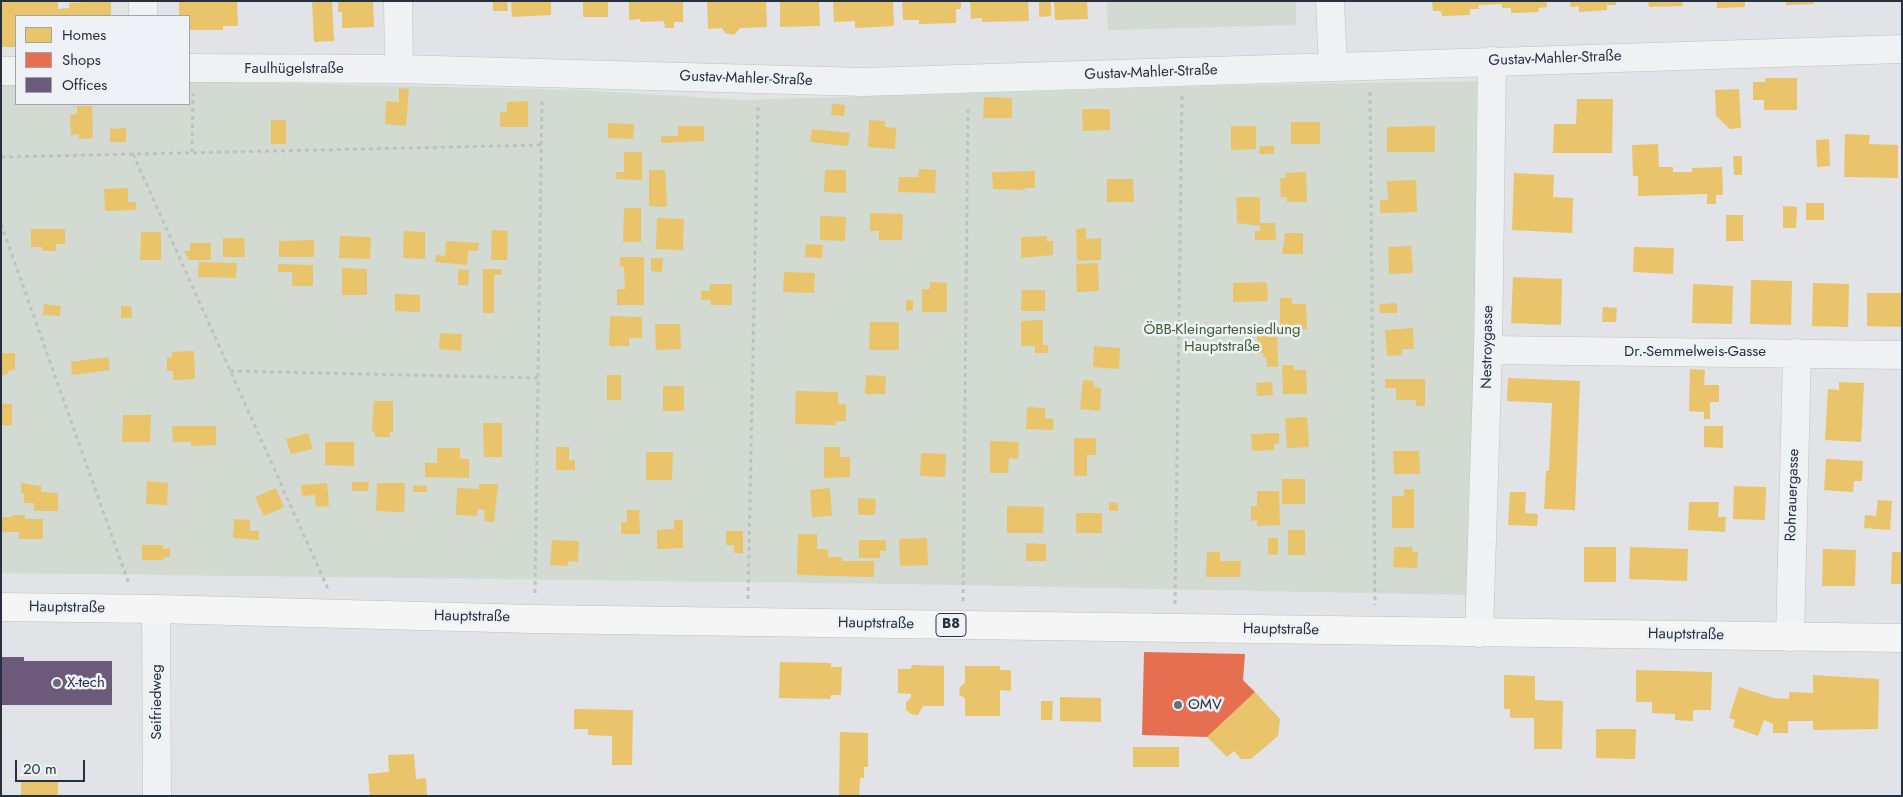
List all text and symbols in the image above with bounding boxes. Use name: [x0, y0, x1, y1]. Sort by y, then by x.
legend: [15, 15, 190, 105]
text: Homes: [62, 24, 106, 46]
street label: Gustav-Mahler-Straße: [1488, 48, 1622, 70]
text: Shops: [62, 49, 101, 71]
street label: Faulhügelstraße: [244, 60, 344, 78]
street label: Gustav-Mahler-Straße: [1084, 62, 1218, 84]
street label: Gustav-Mahler-Straße: [679, 68, 813, 90]
text: Offices: [62, 74, 107, 96]
street label: Nestroygasse: [1478, 305, 1498, 389]
park label: ÖBB-Kleingartensiedlung Hauptstraße: [1143, 321, 1301, 356]
street label: Dr.-Semmelweis-Gasse: [1624, 343, 1766, 361]
street label: Rohrauergasse: [1782, 448, 1804, 542]
street label: Hauptstraße: [29, 598, 105, 618]
street label: Hauptstraße: [434, 607, 510, 627]
street label: Hauptstraße: [838, 614, 914, 634]
road number: B8: [936, 614, 966, 636]
street label: Hauptstraße: [1243, 620, 1319, 640]
street label: Hauptstraße: [1648, 625, 1724, 645]
street label: Seifriedweg: [148, 664, 166, 740]
place label: X-tech: [67, 674, 105, 692]
marker: X-tech: [51, 677, 63, 689]
place label: OMV: [1188, 696, 1222, 714]
marker: OMV: [1172, 699, 1184, 711]
scale bar: [18, 750, 88, 782]
text: 20 m: [23, 758, 57, 780]

